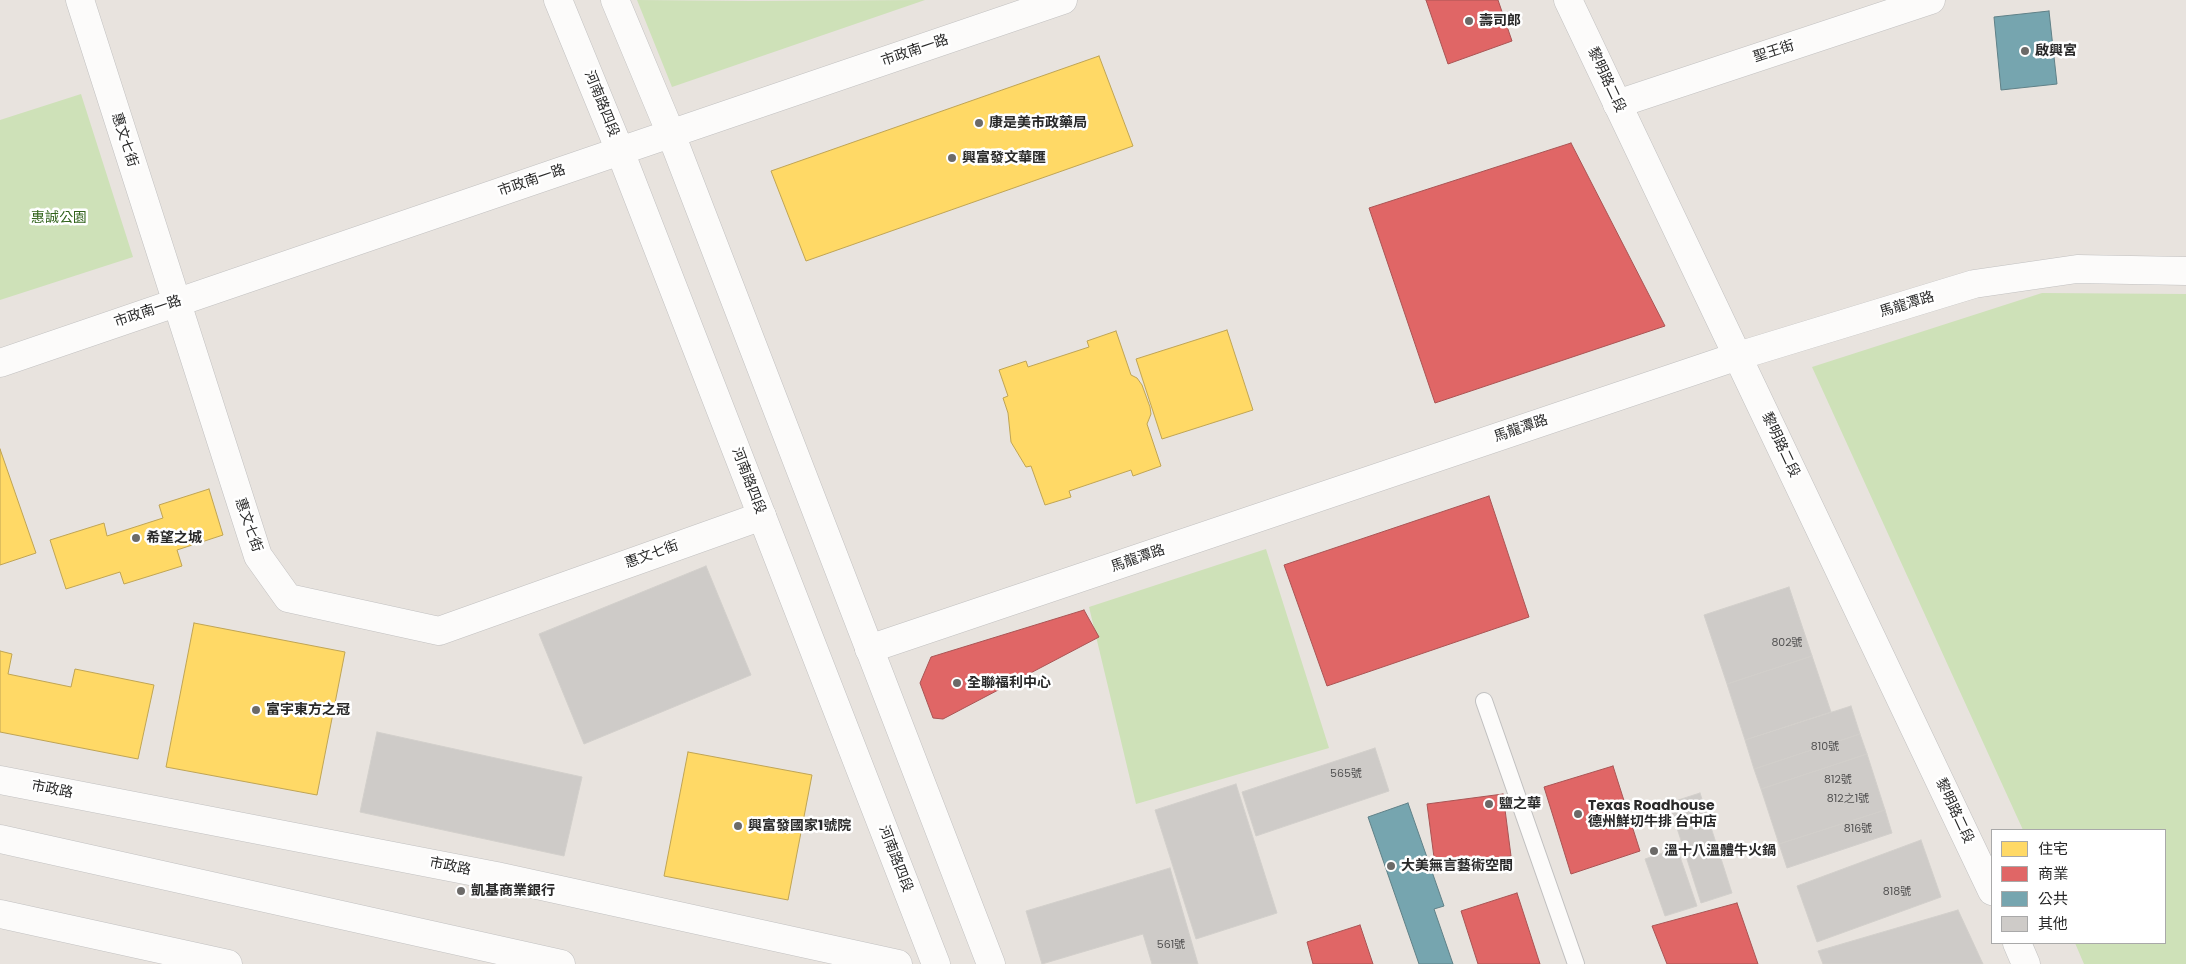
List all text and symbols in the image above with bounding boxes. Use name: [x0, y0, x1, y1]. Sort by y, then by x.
place label: 壽司郎: [1479, 13, 1521, 29]
marker: 壽司郎: [1463, 15, 1475, 27]
street label: 市政南一路: [879, 32, 951, 70]
street label: 聖王街: [1751, 38, 1797, 66]
place label: 啟興宮: [2035, 43, 2077, 59]
street label: 黎明路二段: [1584, 45, 1628, 115]
marker: 啟興宮: [2019, 45, 2031, 57]
street label: 河南路四段: [580, 68, 622, 140]
street label: 惠文七街: [107, 111, 141, 169]
place label: 康是美市政藥局: [989, 115, 1087, 131]
marker: 康是美市政藥局: [973, 117, 985, 129]
place label: 興富發文華匯: [962, 150, 1046, 166]
marker: 興富發文華匯: [946, 152, 958, 164]
street label: 市政南一路: [496, 162, 568, 200]
park label: 惠誠公園: [31, 210, 87, 226]
street label: 馬龍潭路: [1878, 289, 1936, 321]
street label: 市政南一路: [112, 293, 184, 331]
street label: 黎明路二段: [1758, 410, 1802, 480]
street label: 馬龍潭路: [1492, 412, 1550, 446]
street label: 河南路四段: [728, 445, 768, 517]
street label: 惠文七街: [231, 496, 265, 554]
place label: 希望之城: [146, 530, 202, 546]
marker: 希望之城: [130, 532, 142, 544]
street label: 惠文七街: [623, 538, 681, 572]
street label: 馬龍潭路: [1109, 542, 1167, 576]
house number: 802號: [1771, 636, 1803, 650]
place label: 全聯福利中心: [967, 675, 1051, 691]
marker: 全聯福利中心: [951, 677, 963, 689]
place label: 富宇東方之冠: [266, 702, 350, 718]
marker: 富宇東方之冠: [250, 704, 262, 716]
house number: 810號: [1811, 740, 1839, 754]
house number: 565號: [1330, 767, 1362, 781]
house number: 812號: [1824, 773, 1852, 787]
street label: 黎明路二段: [1932, 776, 1976, 846]
street label: 市政路: [30, 778, 74, 802]
house number: 812之1號: [1827, 792, 1869, 806]
place label: 鹽之華: [1499, 796, 1541, 812]
marker: 鹽之華: [1483, 798, 1495, 810]
place label: Texas Roadhouse 德州鮮切牛排 台中店: [1588, 798, 1717, 830]
marker: Texas Roadhouse 德州鮮切牛排 台中店: [1572, 808, 1584, 820]
place label: 興富發國家1號院: [748, 818, 851, 834]
marker: 興富發國家1號院: [732, 820, 744, 832]
house number: 816號: [1844, 822, 1872, 836]
street label: 河南路四段: [875, 823, 915, 895]
legend: [1991, 829, 2166, 944]
text: 住宅: [2038, 838, 2068, 859]
place label: 溫十八溫體牛火鍋: [1664, 843, 1776, 859]
marker: 溫十八溫體牛火鍋: [1648, 845, 1660, 857]
street label: 市政路: [428, 855, 472, 879]
place label: 大美無言藝術空間: [1401, 858, 1513, 874]
marker: 大美無言藝術空間: [1385, 860, 1397, 872]
text: 商業: [2038, 863, 2068, 884]
place label: 凱基商業銀行: [471, 883, 555, 899]
marker: 凱基商業銀行: [455, 885, 467, 897]
house number: 818號: [1883, 885, 1911, 899]
text: 公共: [2038, 888, 2068, 909]
text: 其他: [2038, 913, 2068, 934]
house number: 561號: [1157, 938, 1185, 952]

